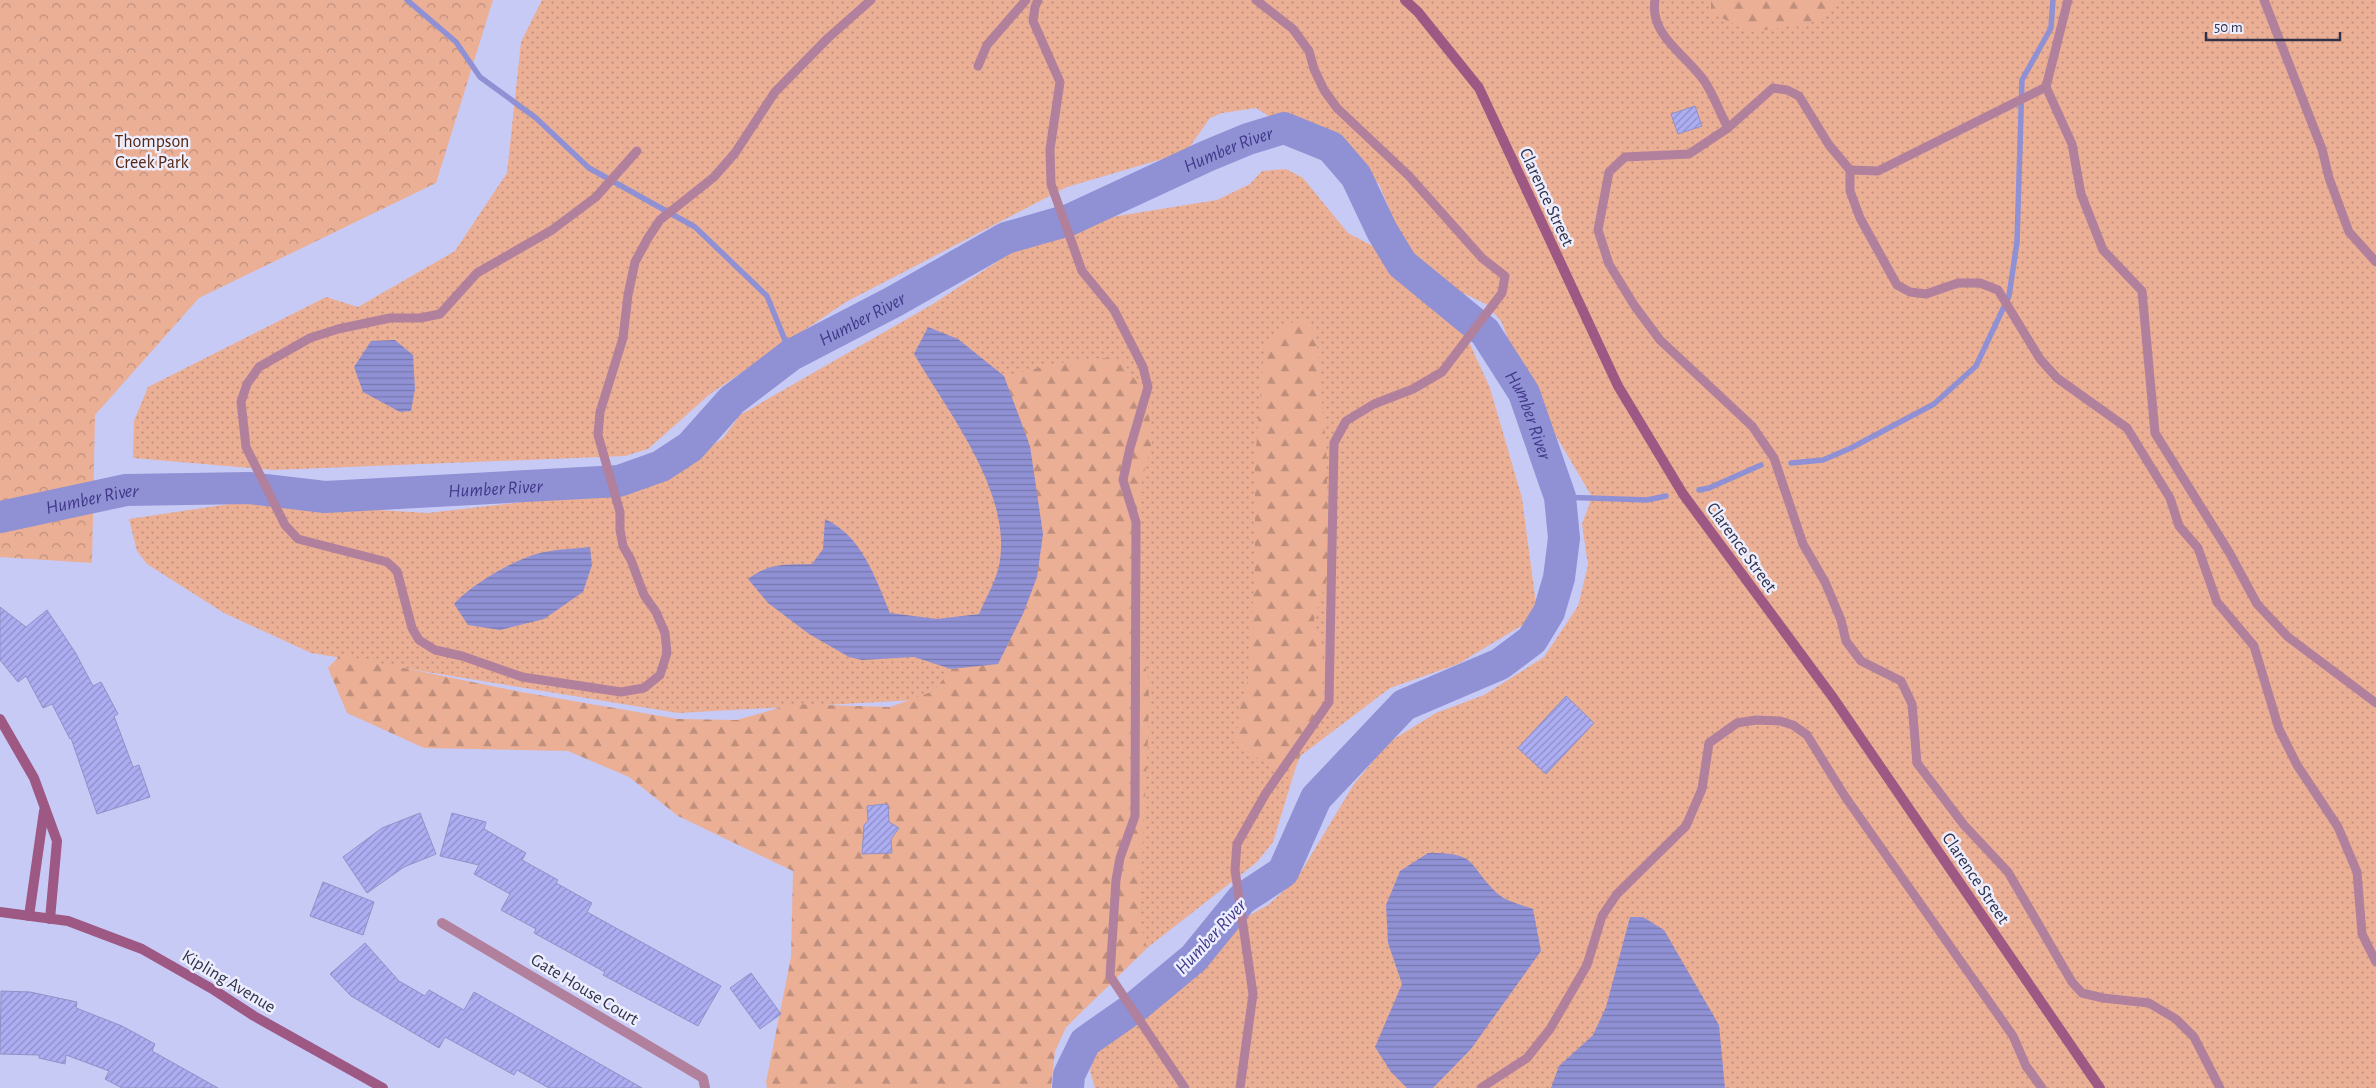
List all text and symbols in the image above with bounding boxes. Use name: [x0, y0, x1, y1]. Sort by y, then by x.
scale bar: [2206, 10, 2340, 42]
text: 50 m: [2214, 20, 2243, 35]
water label: Humber River: [1181, 124, 1276, 176]
park label: Thompson Creek Park: [115, 133, 190, 172]
street label: Clarence Street: [1516, 146, 1577, 249]
water label: Humber River: [816, 289, 909, 350]
water label: Humber River: [1501, 368, 1554, 463]
water label: Humber River: [448, 477, 544, 501]
water label: Humber River: [44, 482, 139, 518]
street label: Clarence Street: [1703, 499, 1780, 596]
street label: Clarence Street: [1938, 830, 2012, 928]
water label: Humber River: [1172, 895, 1251, 978]
street label: Kipling Avenue: [179, 947, 278, 1017]
street label: Gate House Court: [528, 951, 642, 1029]

